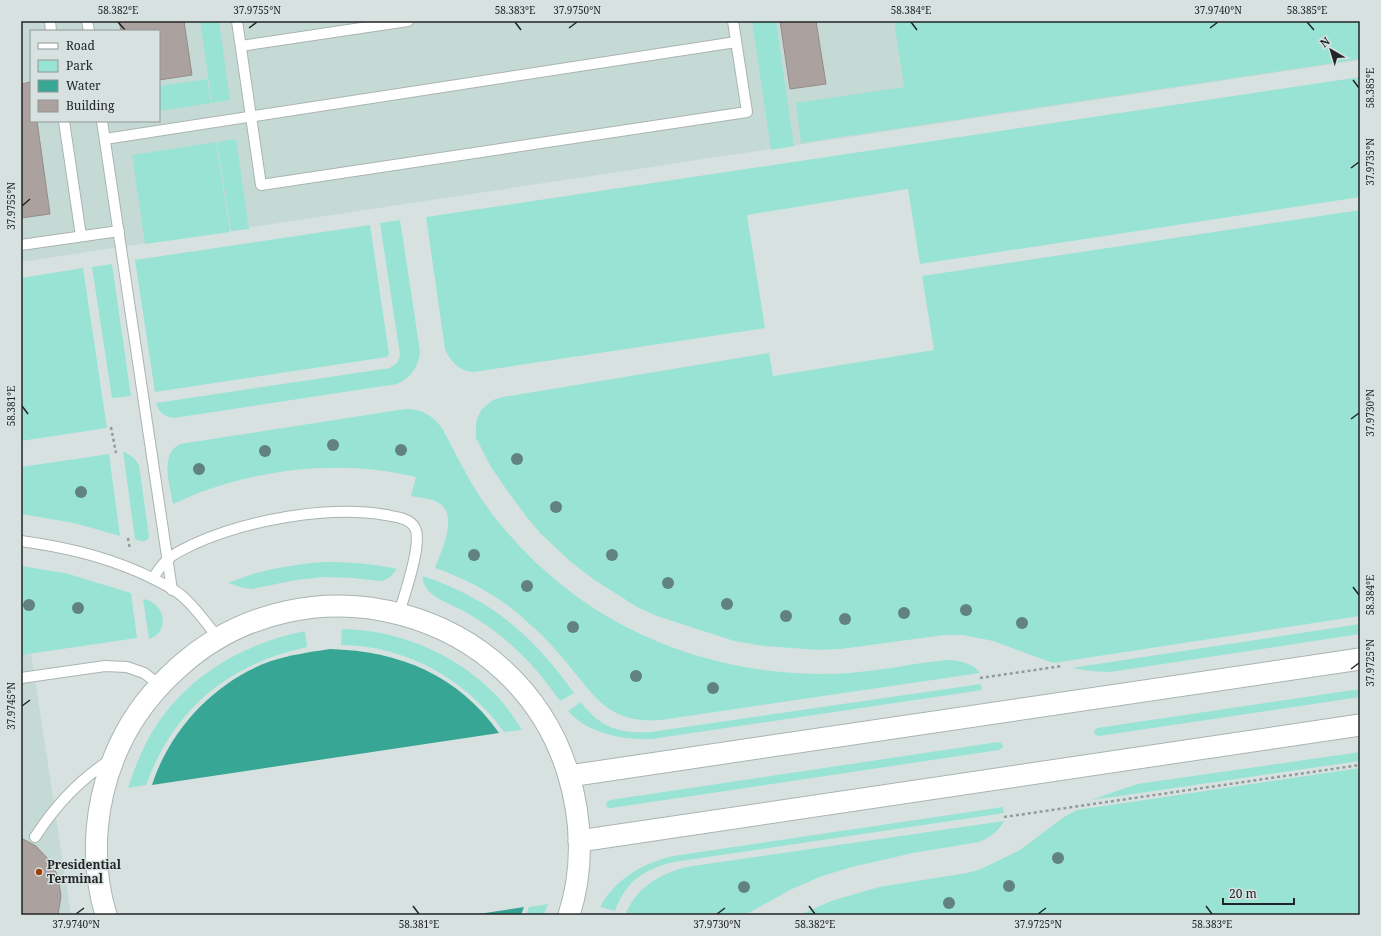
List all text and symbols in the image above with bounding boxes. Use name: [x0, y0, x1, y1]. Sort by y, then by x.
text: 58.382°E: [98, 3, 138, 17]
text: 37.9755°N: [233, 3, 281, 17]
text: 58.383°E: [495, 3, 535, 17]
text: 37.9750°N: [553, 3, 601, 17]
text: 58.384°E: [891, 3, 931, 17]
text: 37.9740°N: [1194, 3, 1242, 17]
text: 58.385°E: [1287, 3, 1327, 17]
legend: [30, 30, 160, 122]
north arrow: [1311, 30, 1351, 70]
text: N: [1317, 33, 1333, 50]
text: Road: [66, 37, 96, 54]
text: Park: [66, 57, 94, 74]
text: 58.385°E: [1363, 68, 1377, 108]
text: Water: [66, 77, 101, 94]
text: Building: [66, 97, 115, 114]
text: 37.9735°N: [1363, 138, 1377, 186]
text: 37.9755°N: [4, 182, 18, 230]
text: 58.381°E: [4, 386, 18, 426]
text: 37.9730°N: [1363, 389, 1377, 437]
text: 58.384°E: [1363, 575, 1377, 615]
text: 37.9725°N: [1363, 639, 1377, 687]
text: 37.9745°N: [4, 682, 18, 730]
place label: Presidential Terminal: [47, 856, 122, 887]
marker: Presidential Terminal: [34, 867, 44, 877]
scale bar: [1223, 880, 1294, 906]
text: 20 m: [1229, 885, 1257, 902]
text: 37.9740°N: [52, 917, 100, 931]
text: 58.381°E: [399, 917, 439, 931]
text: 37.9730°N: [693, 917, 741, 931]
text: 58.382°E: [795, 917, 835, 931]
text: 37.9725°N: [1014, 917, 1062, 931]
text: 58.383°E: [1192, 917, 1232, 931]

